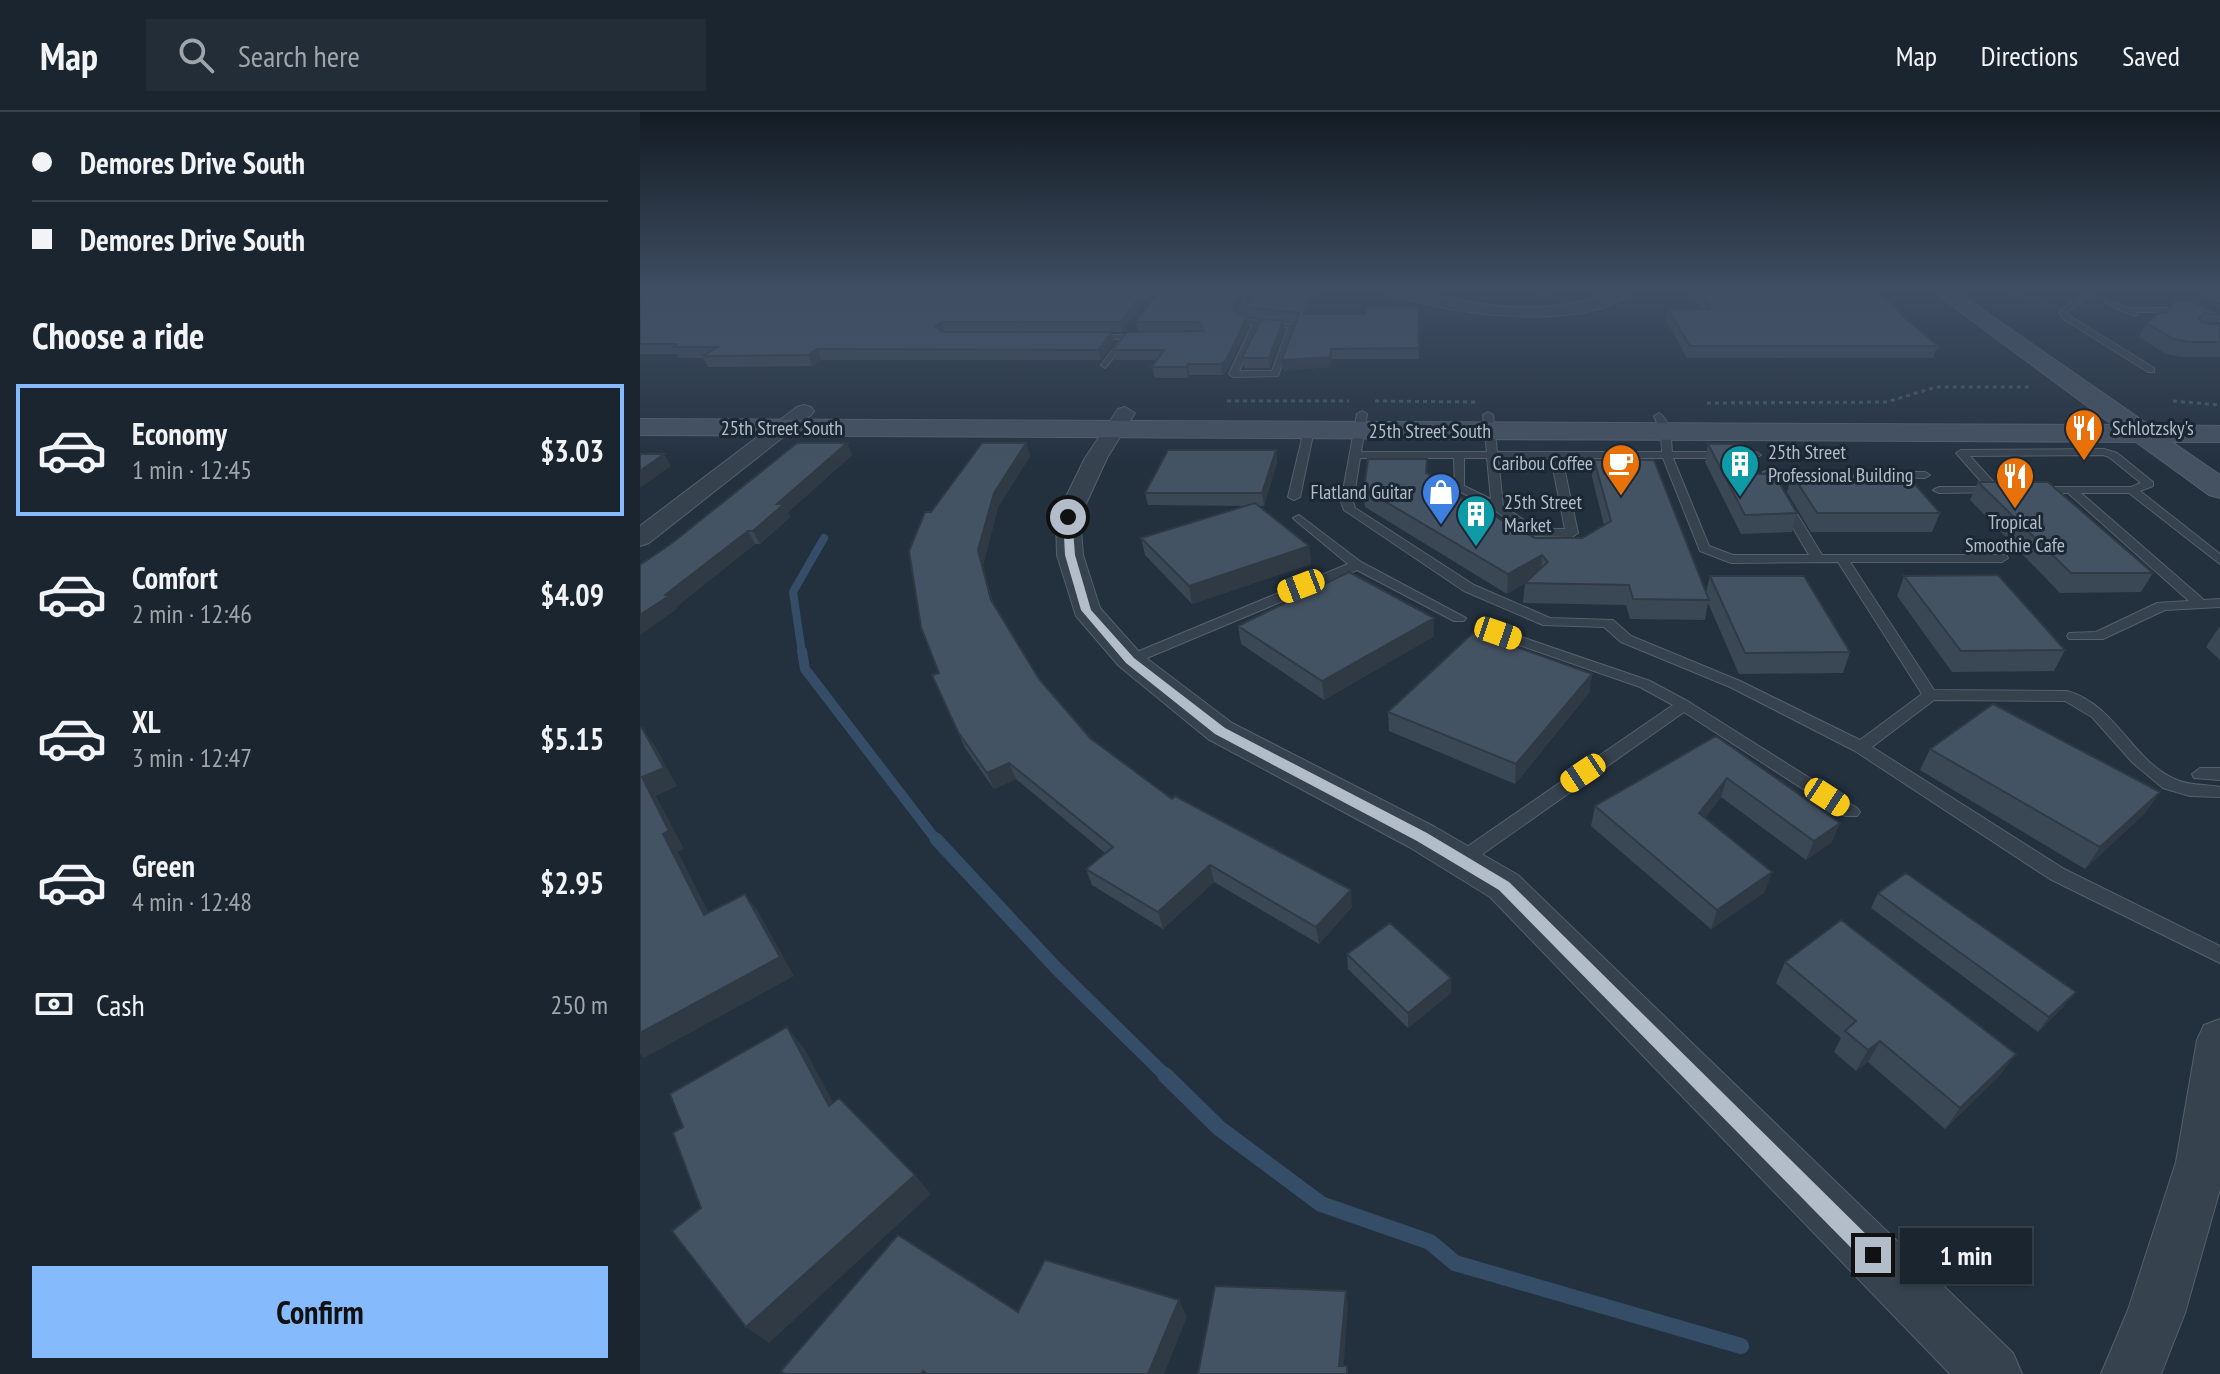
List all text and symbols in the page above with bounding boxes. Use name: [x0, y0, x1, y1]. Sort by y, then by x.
search box: [146, 19, 706, 91]
text: Map: [40, 31, 98, 80]
icon: search: [174, 33, 218, 77]
text: Search here: [238, 36, 360, 75]
text: Map: [1896, 37, 1937, 74]
text: Directions: [1981, 37, 2078, 74]
text: Saved: [2122, 37, 2180, 74]
text: Demores Drive South: [80, 143, 305, 182]
text: Demores Drive South: [80, 220, 305, 259]
text: Choose a ride: [32, 312, 204, 359]
restaurant icon: Schlotzsky's: [2063, 407, 2105, 462]
icon: car: [36, 414, 108, 486]
text: Economy: [132, 414, 227, 453]
street label: 25th Street South: [721, 415, 843, 441]
place label: Schlotzsky's: [2112, 415, 2194, 441]
street label: 25th Street South: [1369, 418, 1491, 444]
text: $3.03: [540, 431, 604, 470]
place label: 25th Street Professional Building: [1768, 439, 1913, 488]
cafe icon: Caribou Coffee: [1600, 442, 1642, 497]
building icon: 25th Street Professional Building: [1719, 443, 1761, 498]
place label: Caribou Coffee: [1493, 450, 1593, 476]
text: 1 min · 12:45: [132, 453, 252, 486]
restaurant icon: Tropical Smoothie Cafe: [1994, 455, 2036, 510]
shop icon: Flatland Guitar: [1420, 471, 1462, 526]
place label: Flatland Guitar: [1310, 479, 1414, 505]
place label: 25th Street Market: [1504, 489, 1582, 538]
building icon: 25th Street Market: [1455, 493, 1497, 548]
route start: [1050, 499, 1086, 535]
place label: Tropical Smoothie Cafe: [1965, 509, 2065, 558]
icon: car: [36, 558, 108, 630]
text: Comfort: [132, 558, 218, 597]
car: [1274, 566, 1328, 606]
text: $4.09: [540, 575, 604, 614]
text: 2 min · 12:46: [132, 597, 252, 630]
car: [1471, 614, 1525, 652]
icon: car: [36, 702, 108, 774]
text: XL: [132, 702, 161, 741]
text: $5.15: [540, 719, 604, 758]
text: 3 min · 12:47: [132, 741, 252, 774]
car: [1556, 750, 1610, 796]
car: [1800, 774, 1854, 820]
icon: car: [36, 846, 108, 918]
text: Green: [132, 846, 195, 885]
text: $2.95: [540, 863, 604, 902]
text: 4 min · 12:48: [132, 885, 252, 918]
icon: cash: [32, 982, 76, 1026]
text: Cash: [96, 985, 145, 1024]
text: 250 m: [550, 988, 608, 1021]
callout: 1 min: [1901, 1227, 2033, 1283]
route end: [1855, 1237, 1891, 1273]
text: 1 min: [1940, 1239, 1992, 1272]
button: Confirm: [32, 1266, 608, 1358]

